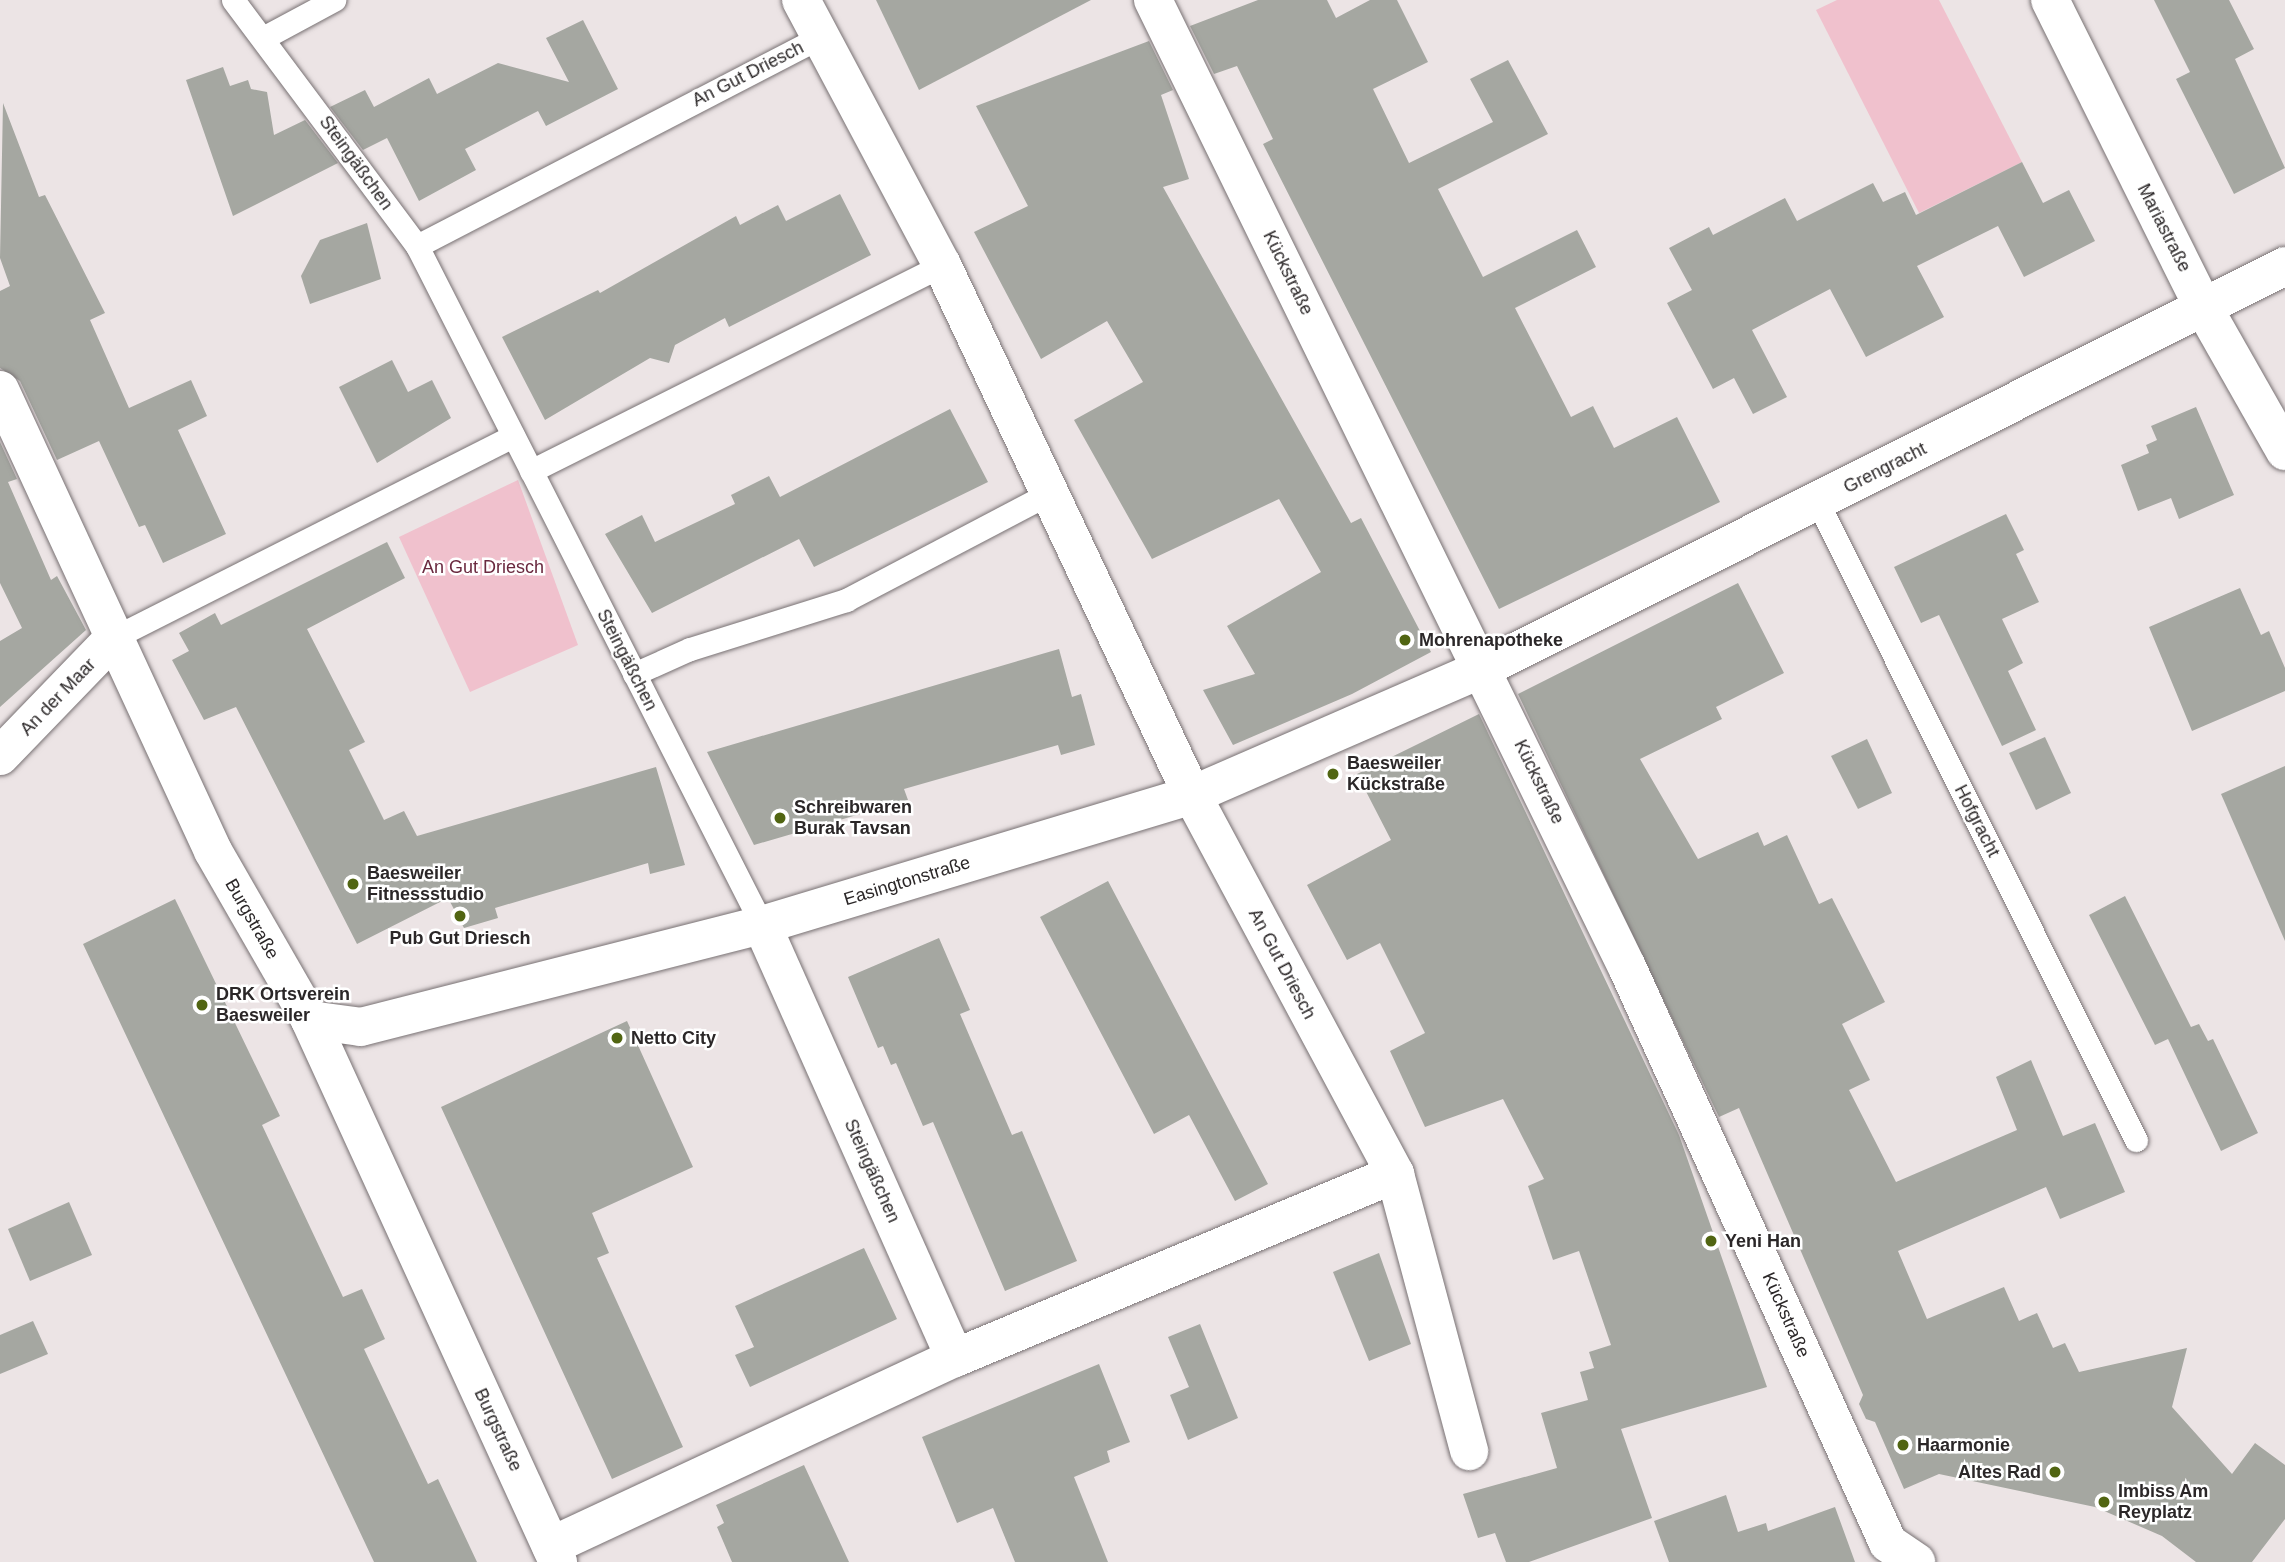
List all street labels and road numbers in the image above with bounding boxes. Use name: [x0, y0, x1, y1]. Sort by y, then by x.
street label: An Gut Driesch: [689, 37, 807, 111]
street label: Steingäßchen: [315, 112, 397, 214]
street label: Mariastraße: [2133, 180, 2195, 276]
street label: Kückstraße: [1258, 227, 1318, 319]
street label: Grengracht: [1840, 438, 1930, 498]
street label: Steingäßchen: [592, 606, 662, 714]
street label: An der Maar: [16, 654, 100, 740]
street label: Kückstraße: [1509, 736, 1569, 828]
street label: Hofgracht: [1950, 781, 2004, 861]
street label: Easingtonstraße: [841, 852, 973, 910]
street label: Burgstraße: [220, 875, 284, 963]
street label: An Gut Driesch: [1244, 905, 1320, 1023]
street label: Steingäßchen: [840, 1116, 904, 1226]
street label: Kückstraße: [1758, 1269, 1814, 1361]
street label: Burgstraße: [469, 1385, 527, 1475]

